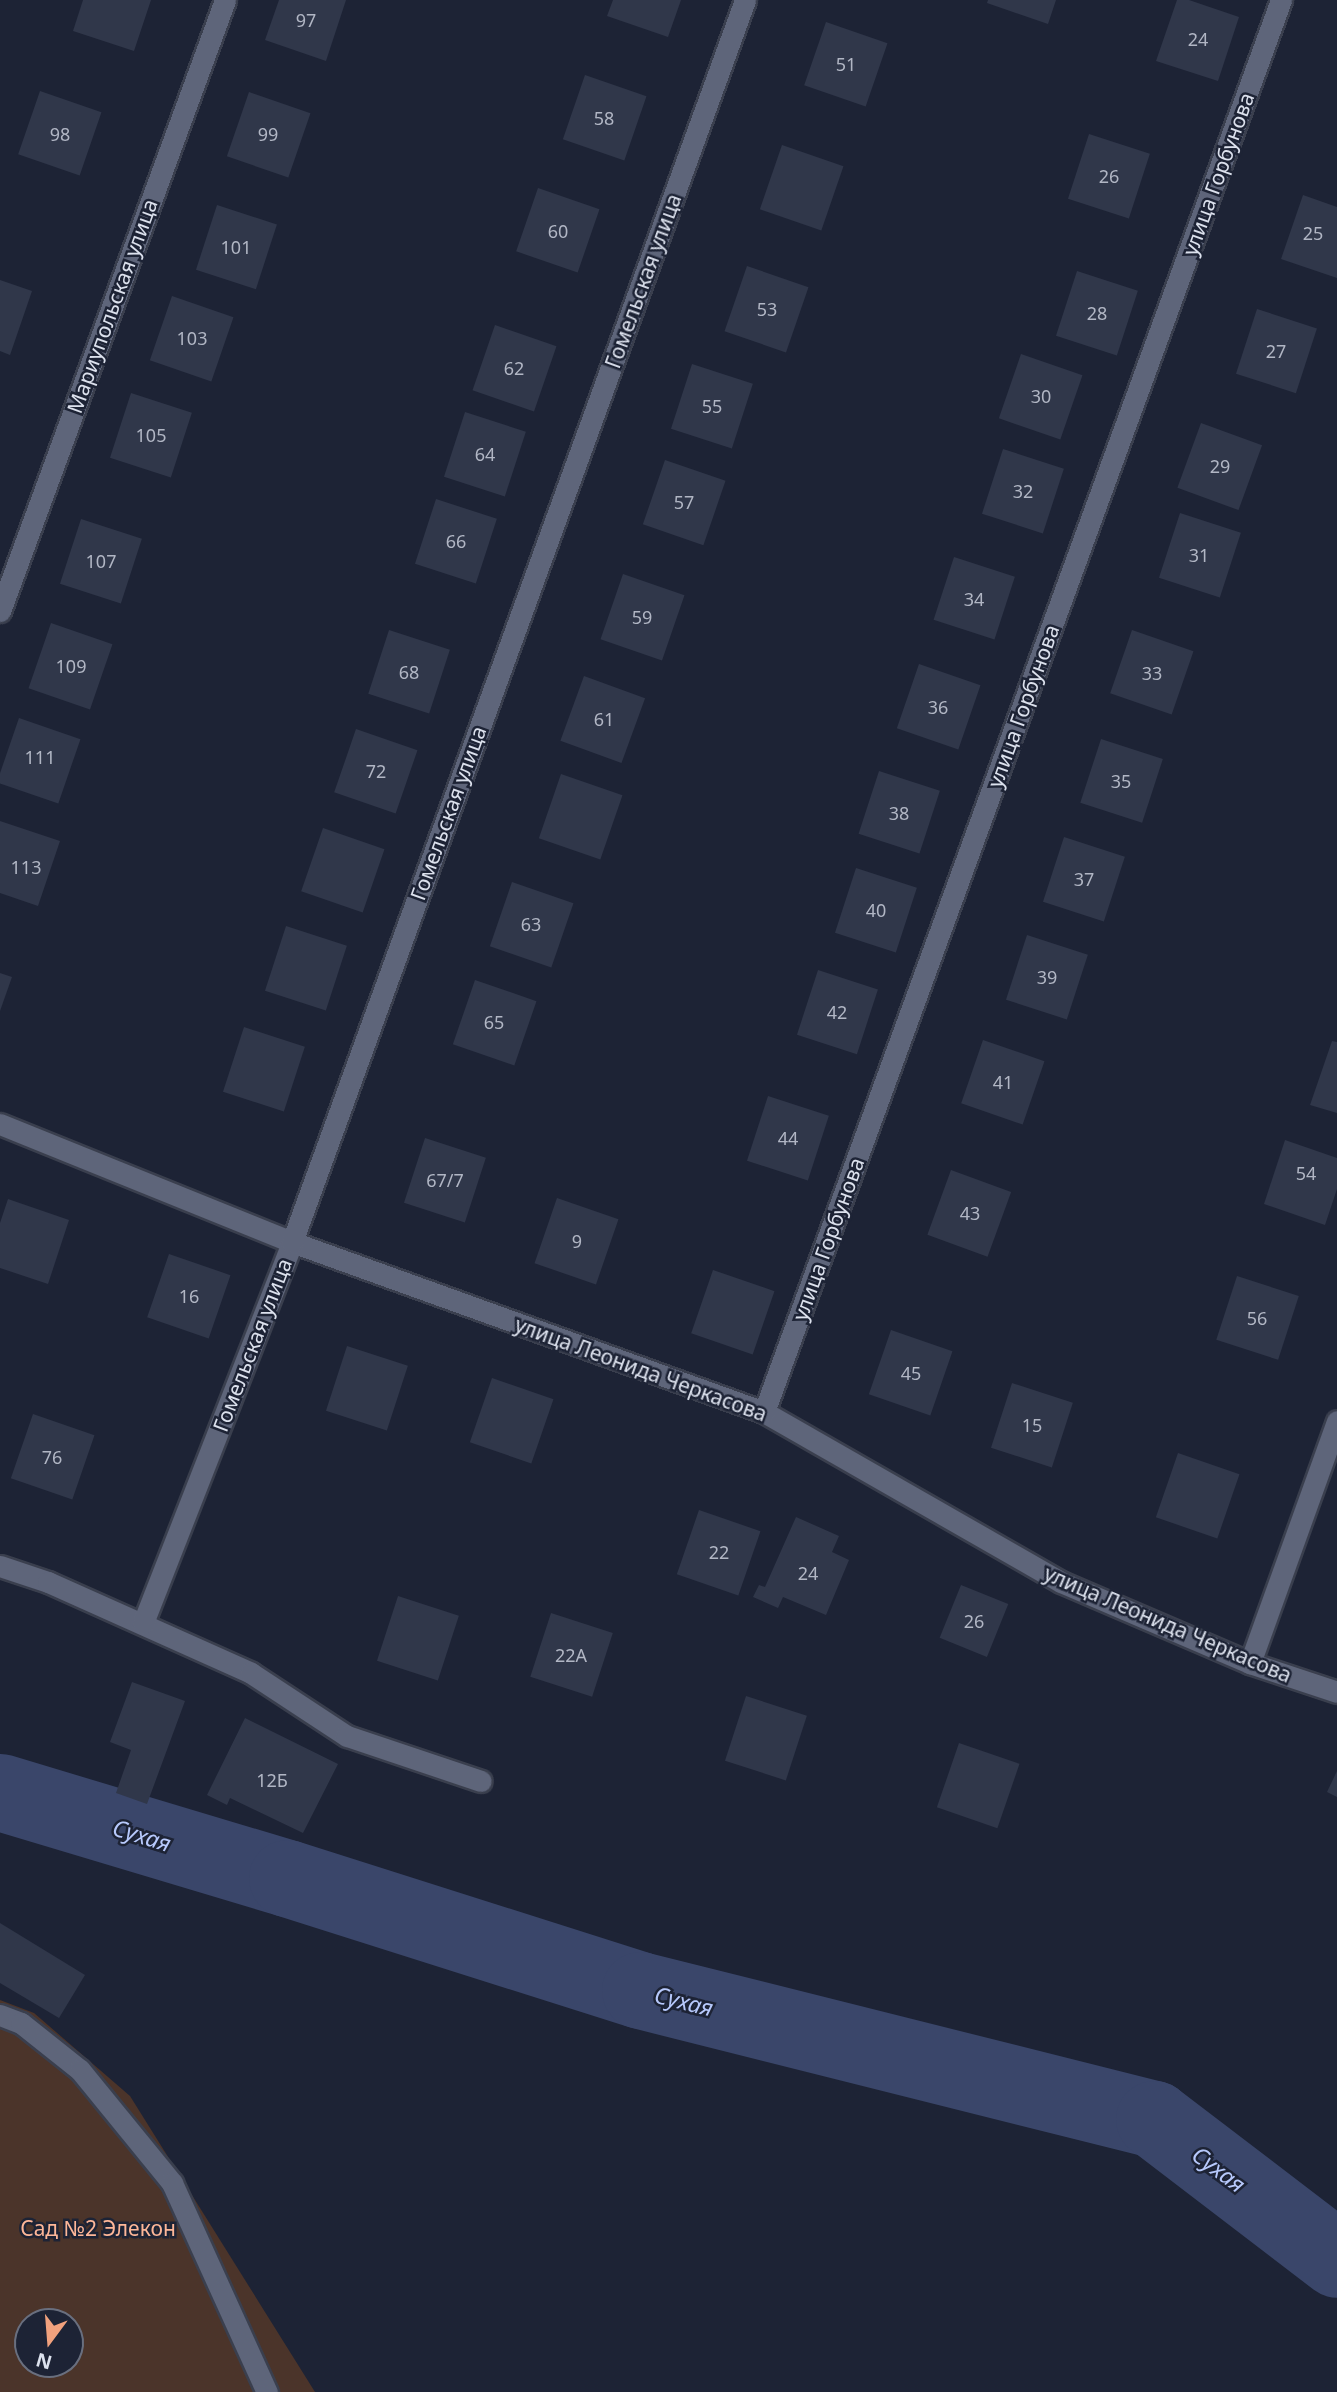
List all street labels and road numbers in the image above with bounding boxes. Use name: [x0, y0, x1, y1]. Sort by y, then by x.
street label: улица Горбунова: [1177, 89, 1259, 259]
street label: Гомельская улица: [600, 190, 686, 372]
street label: Мариупольская улица: [62, 195, 162, 417]
street label: улица Горбунова: [982, 621, 1064, 791]
street label: Гомельская улица: [405, 722, 491, 904]
street label: улица Горбунова: [787, 1154, 869, 1324]
street label: Гомельская улица: [207, 1255, 297, 1435]
street label: улица Леонида Черкасова: [511, 1312, 771, 1426]
street label: улица Леонида Черкасова: [1040, 1560, 1296, 1688]

